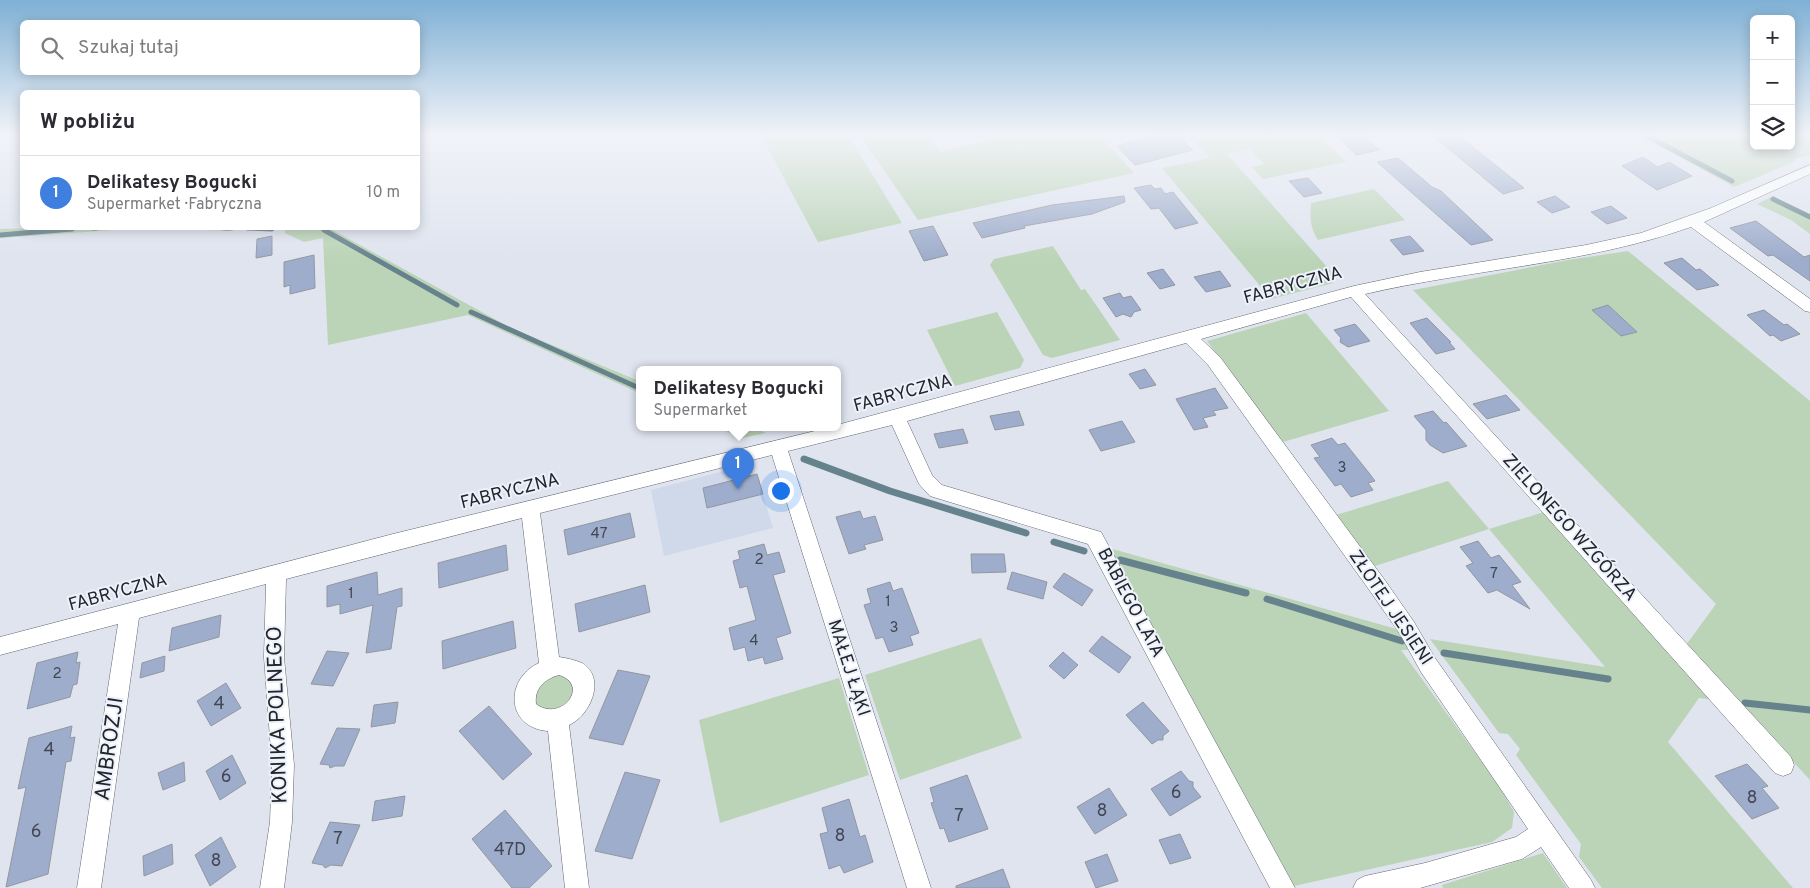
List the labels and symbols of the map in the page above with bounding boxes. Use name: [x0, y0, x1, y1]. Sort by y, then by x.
street label: FABRYCZNA: [1241, 262, 1345, 310]
street label: FABRYCZNA: [851, 370, 955, 418]
pin: 1: [722, 448, 754, 489]
street label: ZIELONEGO WZGÓRZA: [1497, 448, 1643, 606]
house number: 3: [1337, 459, 1347, 478]
street label: FABRYCZNA: [458, 469, 562, 515]
your location: [768, 478, 794, 504]
house number: 47: [591, 525, 608, 544]
street label: BABIEGO LATA: [1091, 544, 1169, 662]
street label: ZŁOTEJ JESIENI: [1343, 546, 1437, 670]
house number: 2: [754, 551, 764, 570]
house number: 7: [1490, 565, 1498, 584]
street label: FABRYCZNA: [66, 569, 170, 617]
house number: 1: [348, 585, 354, 604]
house number: 1: [885, 593, 891, 612]
street label: MAŁEJ ŁĄKI: [822, 617, 874, 719]
house number: 3: [889, 619, 899, 638]
street label: KONIKA POLNEGO: [261, 626, 295, 804]
house number: 4: [749, 632, 759, 651]
house number: 2: [52, 665, 62, 684]
house number: 4: [213, 693, 225, 716]
street label: AMBROZJI: [89, 696, 131, 802]
house number: 4: [43, 739, 55, 762]
house number: 6: [221, 766, 231, 789]
house number: 6: [1171, 782, 1181, 805]
house number: 8: [1747, 787, 1758, 810]
house number: 8: [1097, 800, 1108, 823]
house number: 7: [954, 805, 964, 828]
house number: 6: [31, 821, 41, 844]
house number: 8: [835, 825, 846, 848]
house number: 7: [333, 828, 343, 851]
house number: 47D: [494, 839, 526, 862]
house number: 8: [211, 850, 222, 873]

